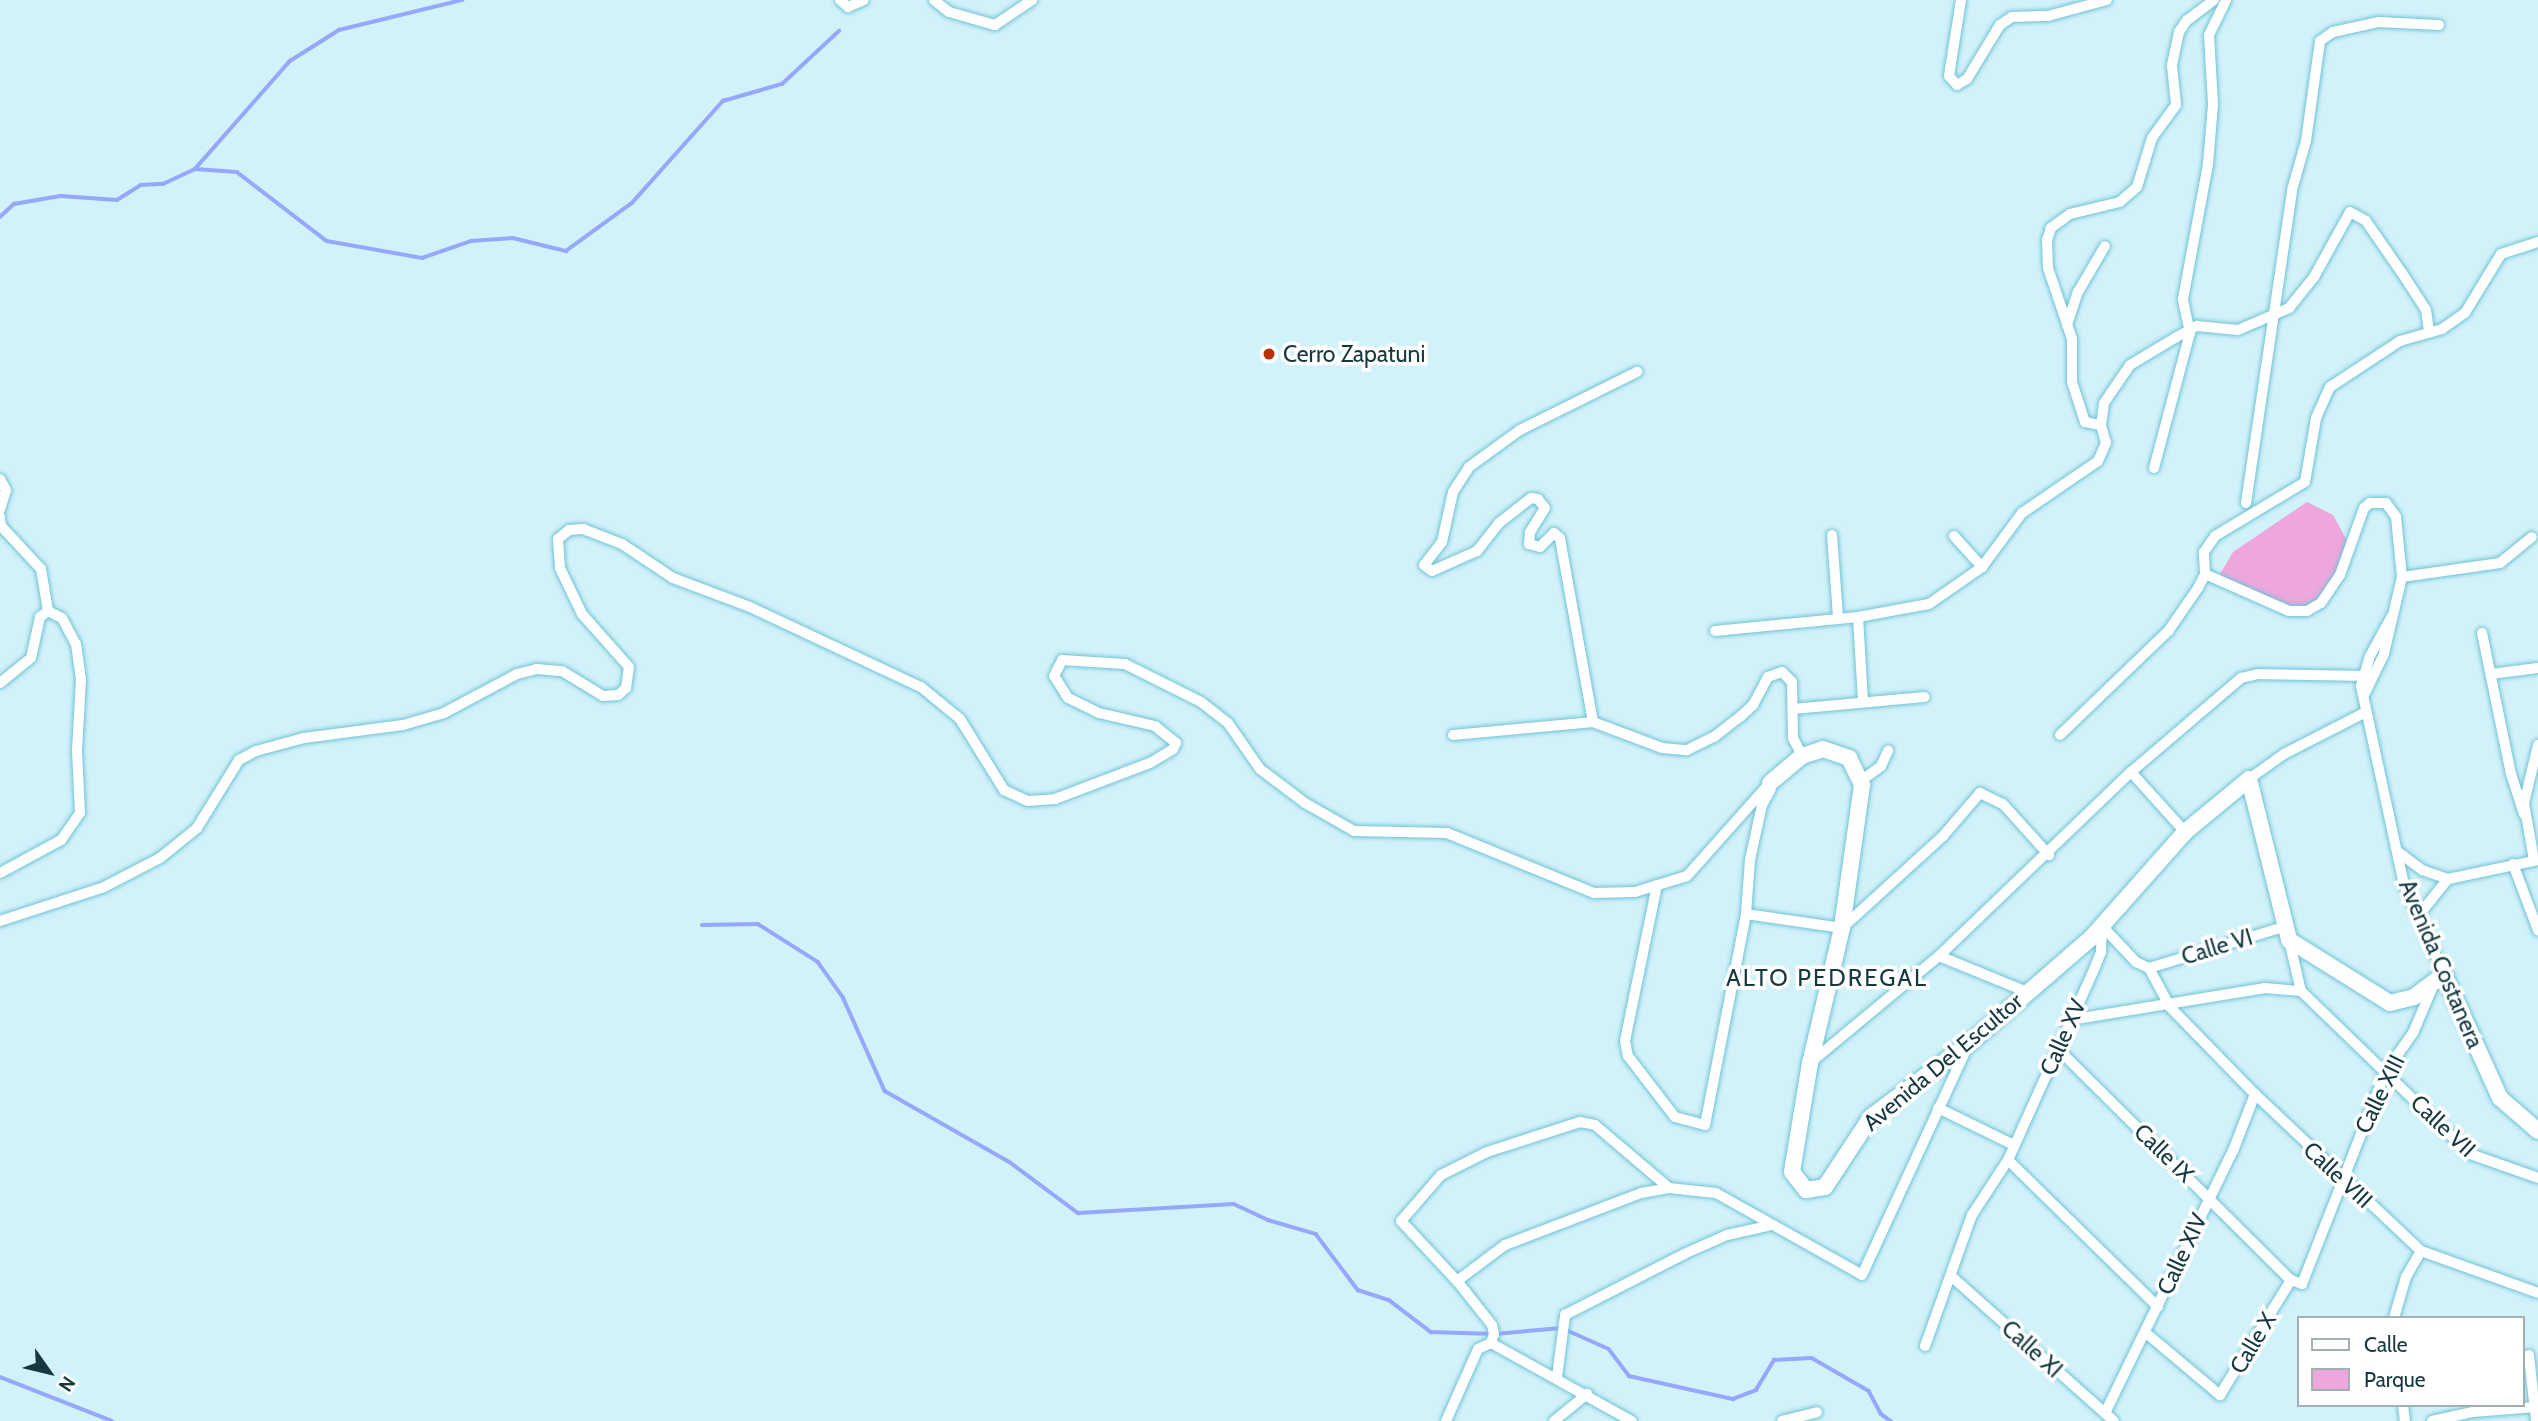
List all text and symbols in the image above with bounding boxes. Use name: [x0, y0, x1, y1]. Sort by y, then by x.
place label: Cerro Zapatuni: [1283, 340, 1425, 368]
marker: Cerro Zapatuni: [1261, 346, 1277, 362]
street label: Avenida Costanera: [2393, 876, 2489, 1052]
street label: Calle VI: [2178, 923, 2256, 971]
district label: ALTO PEDREGAL: [1728, 964, 1926, 992]
street label: Avenida Del Escultor: [1858, 987, 2028, 1137]
street label: Calle XV: [2034, 995, 2092, 1079]
street label: Calle XIII: [2349, 1050, 2411, 1138]
street label: Calle VII: [2405, 1089, 2481, 1163]
street label: Calle IX: [2128, 1118, 2200, 1188]
street label: Calle VIII: [2298, 1136, 2378, 1214]
street label: Calle XIV: [2151, 1209, 2213, 1299]
street label: Calle X: [2224, 1307, 2282, 1379]
street label: Calle XI: [1996, 1315, 2068, 1383]
legend: [2296, 1316, 2524, 1407]
text: Calle: [2364, 1332, 2408, 1357]
north arrow: [14, 1337, 84, 1407]
text: Parque: [2364, 1367, 2426, 1392]
text: N: [54, 1372, 80, 1396]

